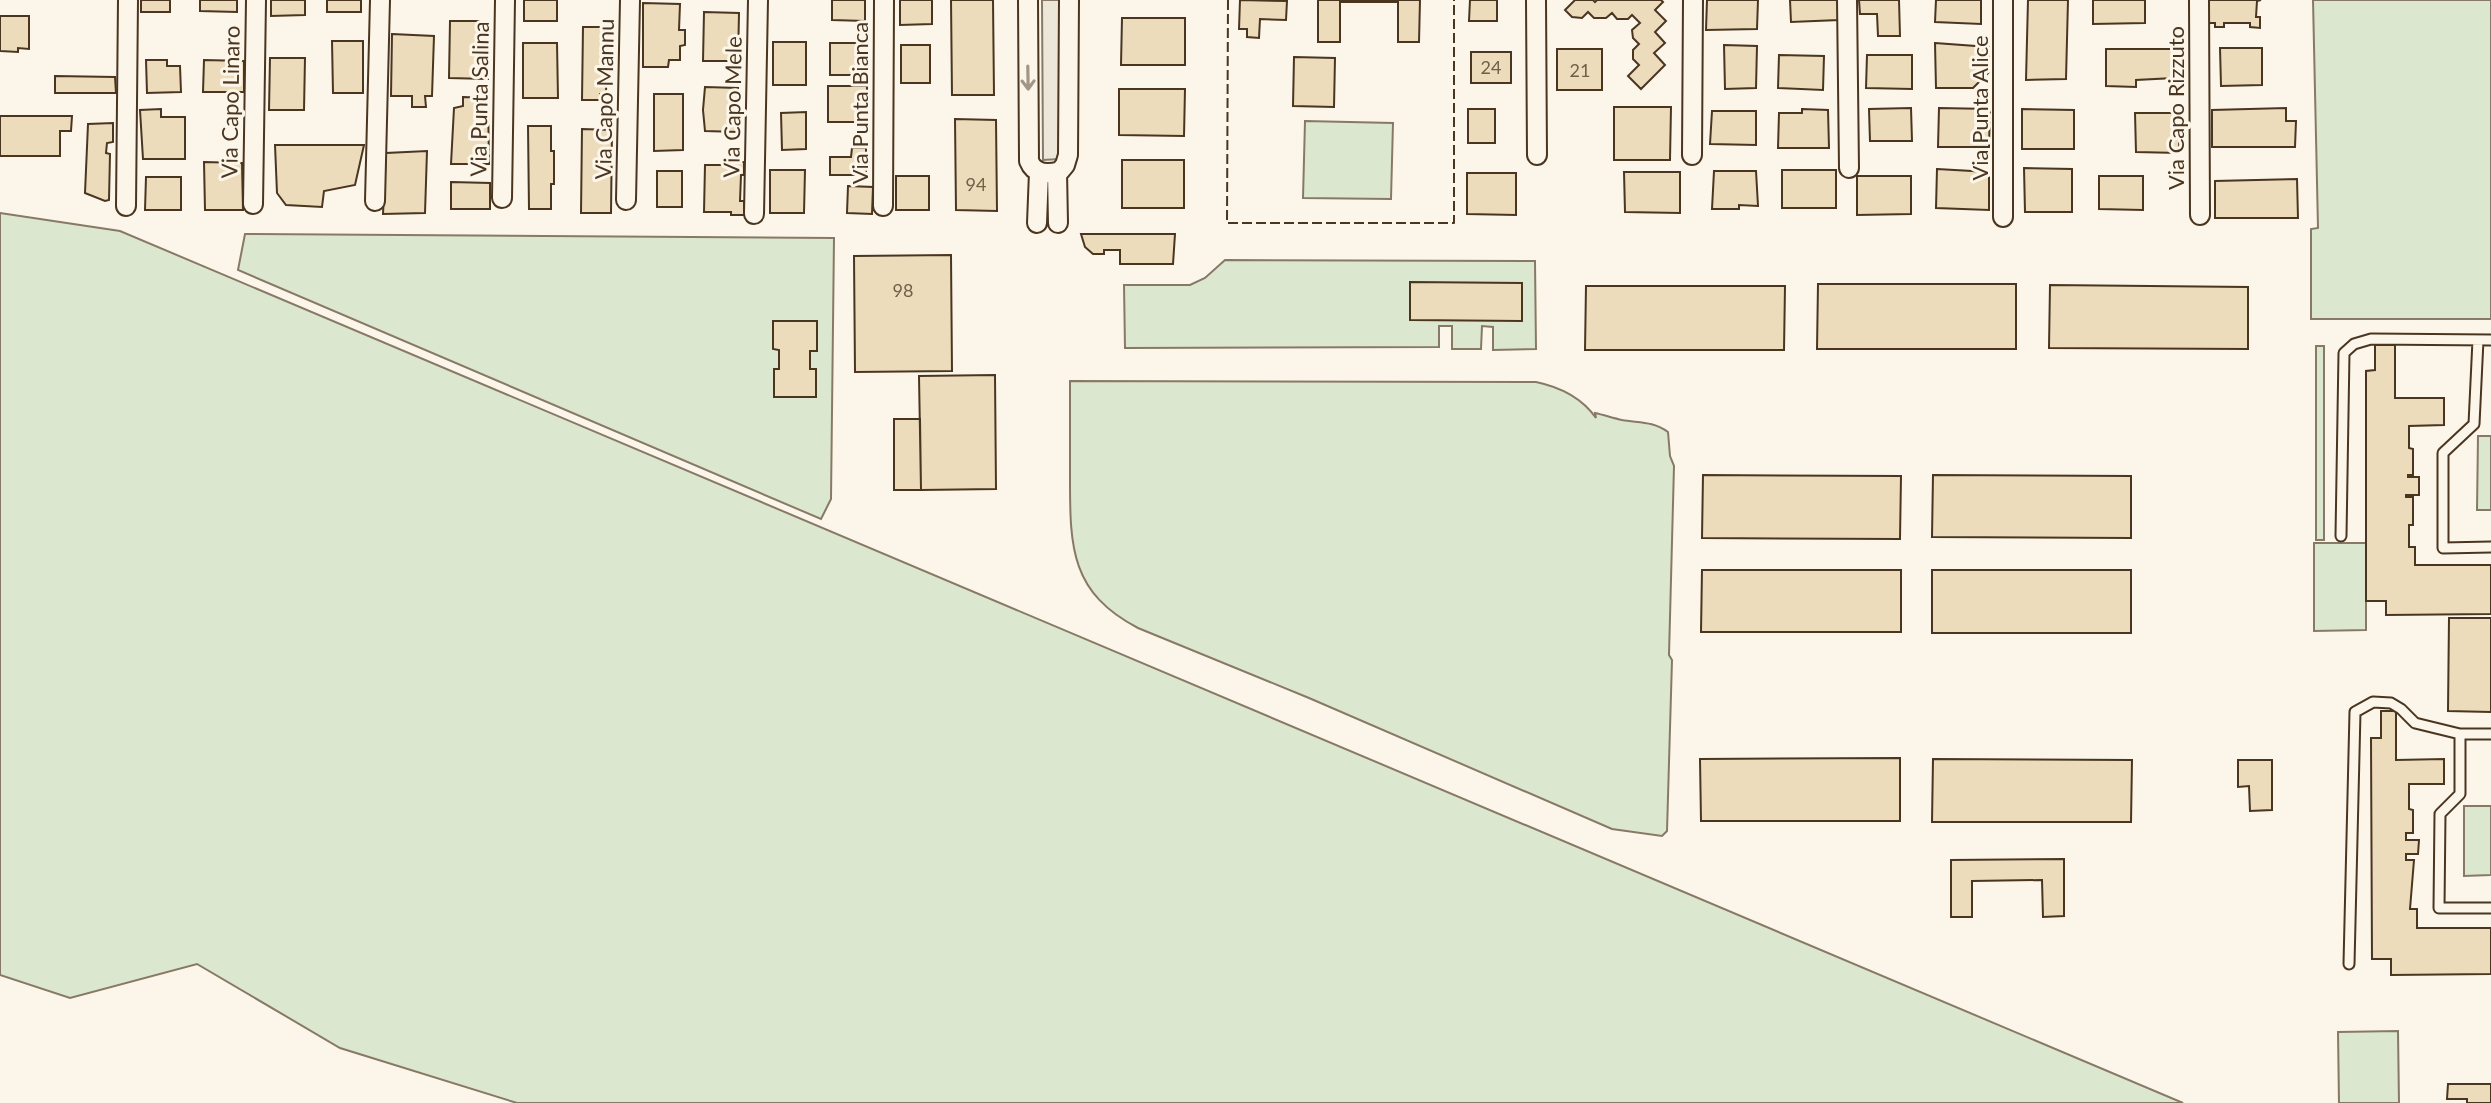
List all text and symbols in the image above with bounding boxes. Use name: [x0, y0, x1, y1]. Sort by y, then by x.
street label: Via Capo Mannu: [589, 18, 619, 180]
street label: Via Punta Salina: [464, 21, 494, 177]
street label: Via Punta Bianca: [846, 22, 873, 184]
street label: Via Capo Linaro: [215, 25, 245, 179]
street label: Via Capo Rizzuto: [2162, 26, 2189, 190]
street label: Via Punta Alice: [1966, 35, 1993, 181]
street label: Via Capo Mele: [717, 36, 747, 178]
house number: 24: [1481, 56, 1501, 78]
house number: 21: [1570, 59, 1590, 81]
one-way arrow: [1021, 64, 1036, 91]
house number: 94: [966, 173, 986, 195]
house number: 98: [893, 279, 913, 301]

